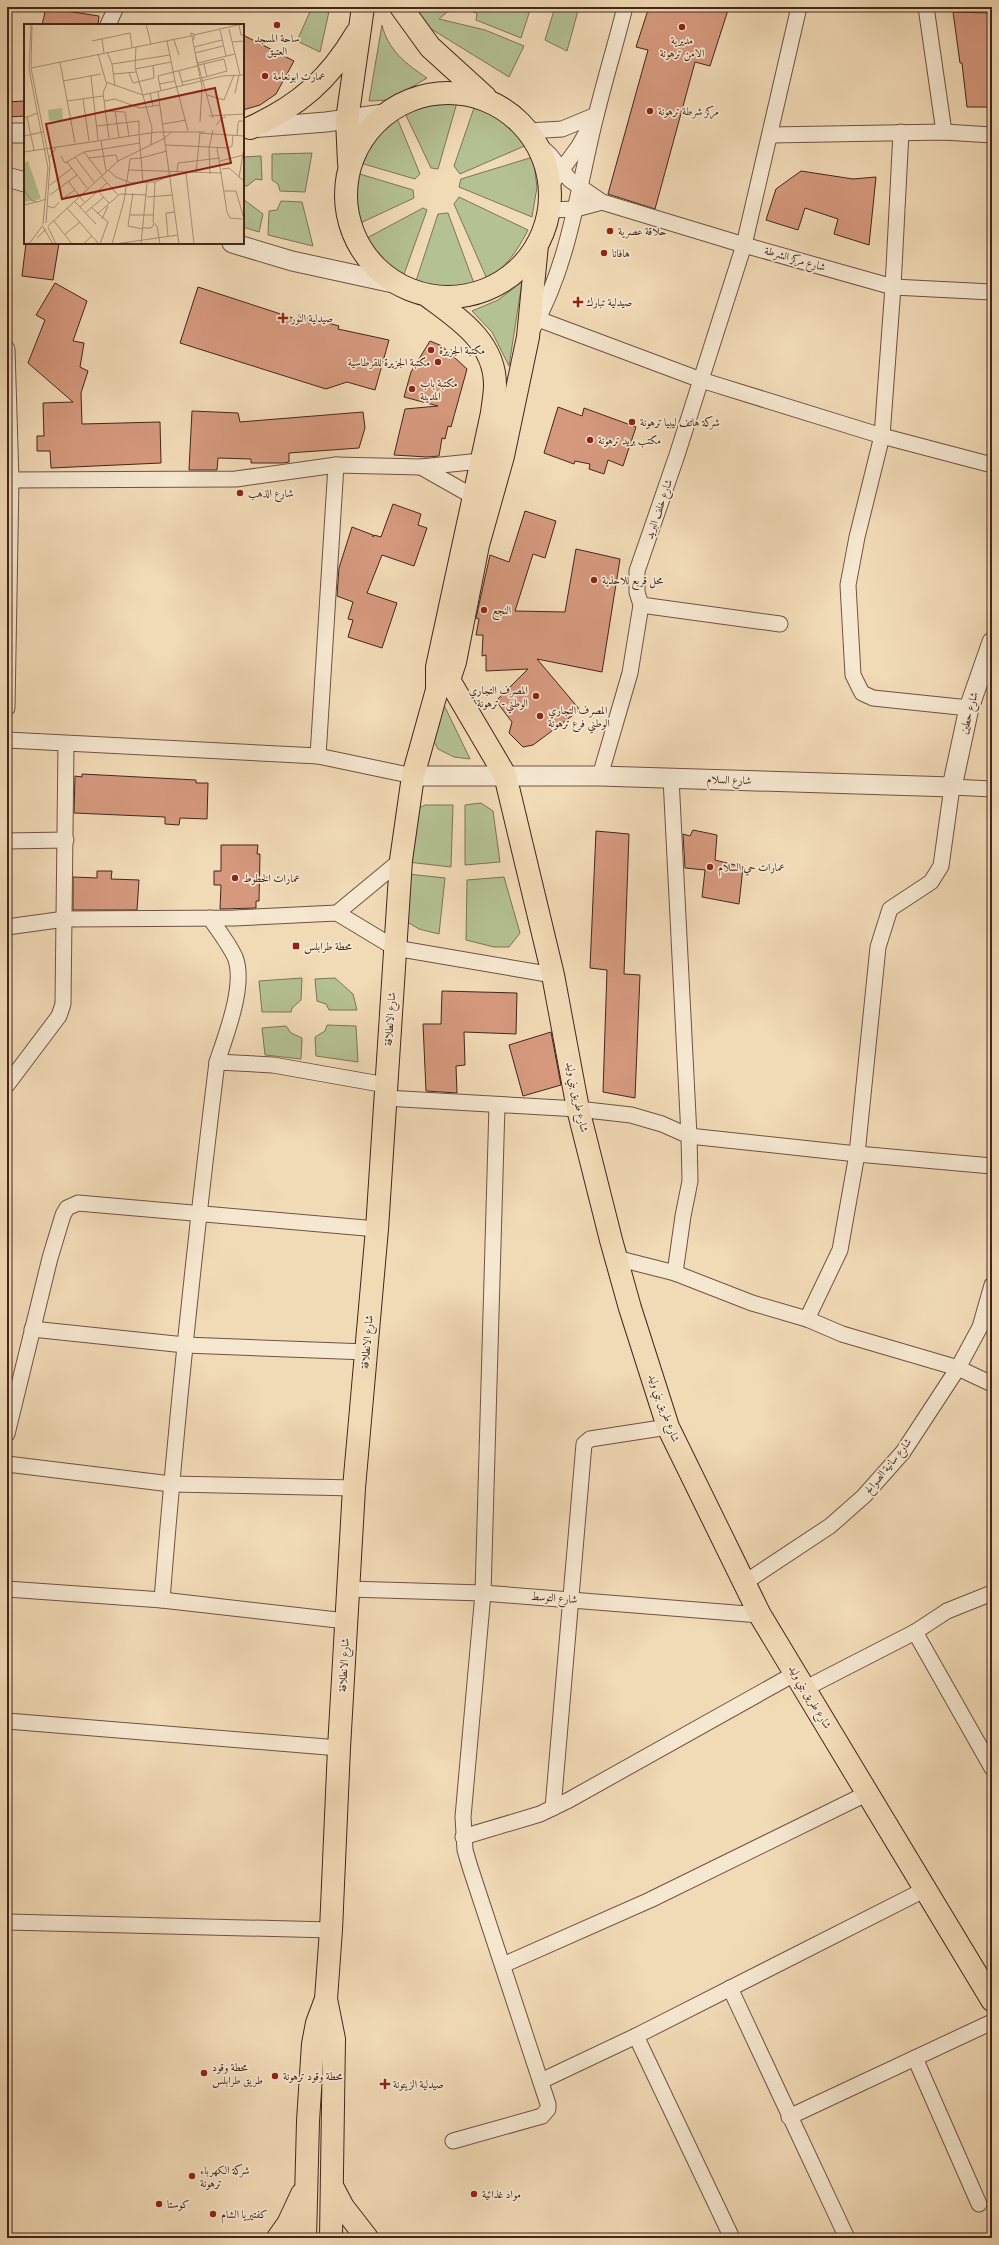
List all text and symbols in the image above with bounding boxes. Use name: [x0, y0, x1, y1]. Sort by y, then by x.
marker: ساحة المسجد العتيق: [272, 20, 282, 30]
marker: مديرية الامن ترهونة: [677, 22, 687, 32]
inset map: [24, 24, 244, 244]
place label: ساحة المسجد العتيق: [254, 32, 300, 58]
place label: مديرية الامن ترهونة: [660, 34, 704, 62]
place label: عمارت ابونعامة: [273, 70, 326, 83]
marker: عمارت ابونعامة: [260, 71, 270, 81]
place label: مركز شرطة ترهونة: [658, 105, 719, 119]
marker: مركز شرطة ترهونة: [645, 106, 655, 116]
place label: حلاقة عصرية: [618, 225, 667, 239]
marker: حلاقة عصرية: [605, 226, 615, 236]
street label: شارع مركز الشرطة: [762, 244, 827, 277]
place label: هافانا: [612, 247, 630, 260]
marker: هافانا: [599, 248, 609, 258]
place label: صيدلية تبارك: [586, 296, 633, 309]
marker: صيدلية تبارك: [573, 297, 583, 307]
place label: صيدلية النور: [290, 312, 333, 325]
marker: صيدلية النور: [278, 313, 288, 323]
place label: مكتبة الجزيرة: [439, 344, 485, 358]
marker: مكتبة الجزيرة: [426, 345, 436, 355]
place label: مكتبة الجزيرة للقرطاسية: [348, 356, 430, 370]
marker: مكتبة الجزيرة للقرطاسية: [433, 357, 443, 367]
place label: مكتبة باب المدينة: [420, 377, 457, 403]
marker: مكتبة باب المدينة: [407, 384, 417, 394]
place label: شركة هاتف ليبيا ترهونة: [640, 415, 720, 430]
marker: شركة هاتف ليبيا ترهونة: [627, 417, 637, 427]
place label: مكتب بريد ترهونة: [598, 434, 661, 448]
marker: مكتب بريد ترهونة: [585, 435, 595, 445]
street label: شارع خلف البريد: [643, 477, 678, 541]
place label: شارع الذهب: [248, 487, 293, 503]
marker: شارع الذهب: [235, 488, 245, 498]
place label: محل قربع للاحذية: [602, 574, 663, 590]
marker: محل قربع للاحذية: [589, 575, 599, 585]
place label: النجع: [492, 604, 511, 620]
marker: النجع: [479, 605, 489, 615]
place label: المصرف التجاري الوطني- ترهونة: [469, 684, 528, 714]
marker: المصرف التجاري الوطني- ترهونة: [531, 691, 541, 701]
street label: شارع حطين: [957, 691, 984, 736]
place label: المصرف التجاري الوطني فرع ترهونة: [548, 704, 610, 734]
marker: المصرف التجاري الوطني فرع ترهونة: [535, 711, 545, 721]
street label: شارع السلام: [706, 773, 752, 790]
place label: عمارات حي السلام: [718, 861, 785, 877]
marker: عمارات حي السلام: [705, 862, 715, 872]
place label: عمارات الخطوط: [243, 872, 301, 885]
marker: عمارات الخطوط: [230, 873, 240, 883]
place label: محطة طرابلس: [304, 940, 352, 954]
marker: محطة طرابلس: [291, 941, 301, 951]
street label: شارع الانطلاقة: [382, 992, 401, 1047]
street label: شارع طريق بني وليد: [560, 1061, 591, 1134]
street label: شارع الانطلاقة: [358, 1314, 379, 1370]
street label: شارع طريق بني وليد: [643, 1372, 682, 1445]
street label: شارع سانية الصوالح: [862, 1436, 917, 1498]
street label: شارع التوسط: [530, 1590, 578, 1609]
street label: شارع الانطلاقة: [336, 1638, 355, 1693]
street label: شارع طريق بني وليد: [783, 1663, 834, 1733]
place label: محطة وقود طريق طرابلس: [212, 2061, 263, 2088]
marker: محطة وقود طريق طرابلس: [199, 2068, 209, 2078]
place label: محطة وقود ترهونة: [283, 2070, 343, 2083]
marker: محطة وقود ترهونة: [270, 2071, 280, 2081]
place label: صيدلية الزيتونة: [393, 2078, 444, 2091]
marker: صيدلية الزيتونة: [380, 2079, 390, 2089]
place label: شركة الكهرباء ترهونة: [200, 2163, 250, 2190]
marker: شركة الكهرباء ترهونة: [187, 2171, 197, 2181]
place label: مواد غذائية: [482, 2188, 521, 2201]
marker: مواد غذائية: [469, 2189, 479, 2199]
place label: كوستا: [167, 2198, 190, 2211]
marker: كوستا: [154, 2199, 164, 2209]
place label: كفتيريا الشام: [221, 2208, 268, 2224]
marker: كفتيريا الشام: [208, 2209, 218, 2219]

